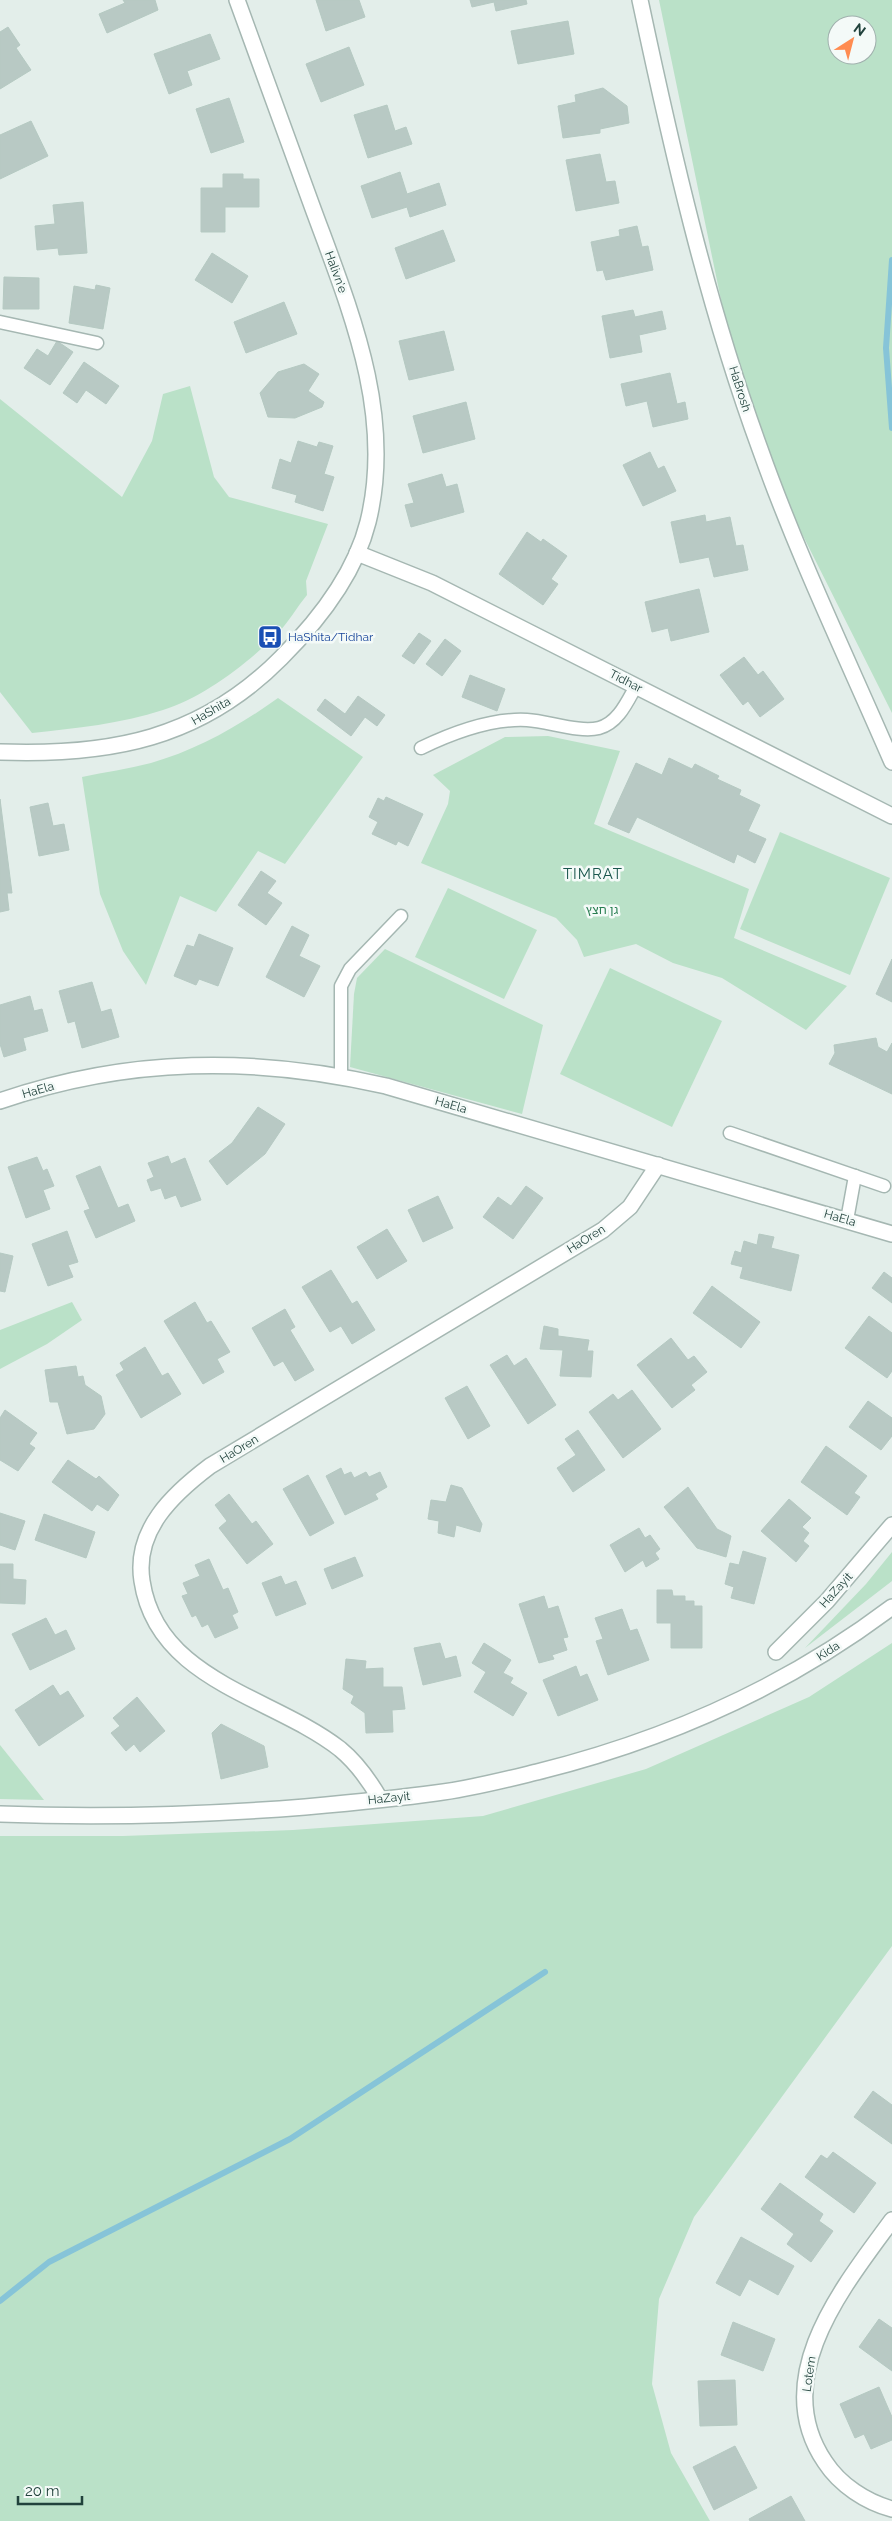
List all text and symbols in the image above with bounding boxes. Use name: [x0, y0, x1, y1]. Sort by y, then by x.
north arrow: [827, 15, 877, 65]
text: N: [851, 20, 869, 39]
street label: Halivn'e: [322, 249, 350, 295]
street label: HaBrosh: [726, 364, 754, 414]
bus stop icon: HaShita/Tidhar: [257, 624, 283, 650]
place label: HaShita/Tidhar: [288, 630, 374, 644]
street label: Tidhar: [607, 667, 646, 696]
street label: HaShita: [189, 694, 233, 728]
district label: TIMRAT: [563, 865, 623, 883]
park label: גן חצץ: [586, 903, 619, 917]
street label: HaEla: [20, 1079, 56, 1101]
street label: HaEla: [433, 1094, 469, 1116]
street label: HaEla: [822, 1207, 858, 1229]
street label: HaOren: [564, 1222, 608, 1256]
street label: HaOren: [217, 1432, 261, 1466]
street label: HaZayit: [817, 1570, 855, 1610]
street label: Kida: [814, 1639, 842, 1663]
street label: HaZayit: [367, 1789, 411, 1807]
street label: Lotem: [800, 2355, 818, 2393]
scale bar: [18, 2474, 81, 2506]
text: 20 m: [25, 2482, 60, 2500]

